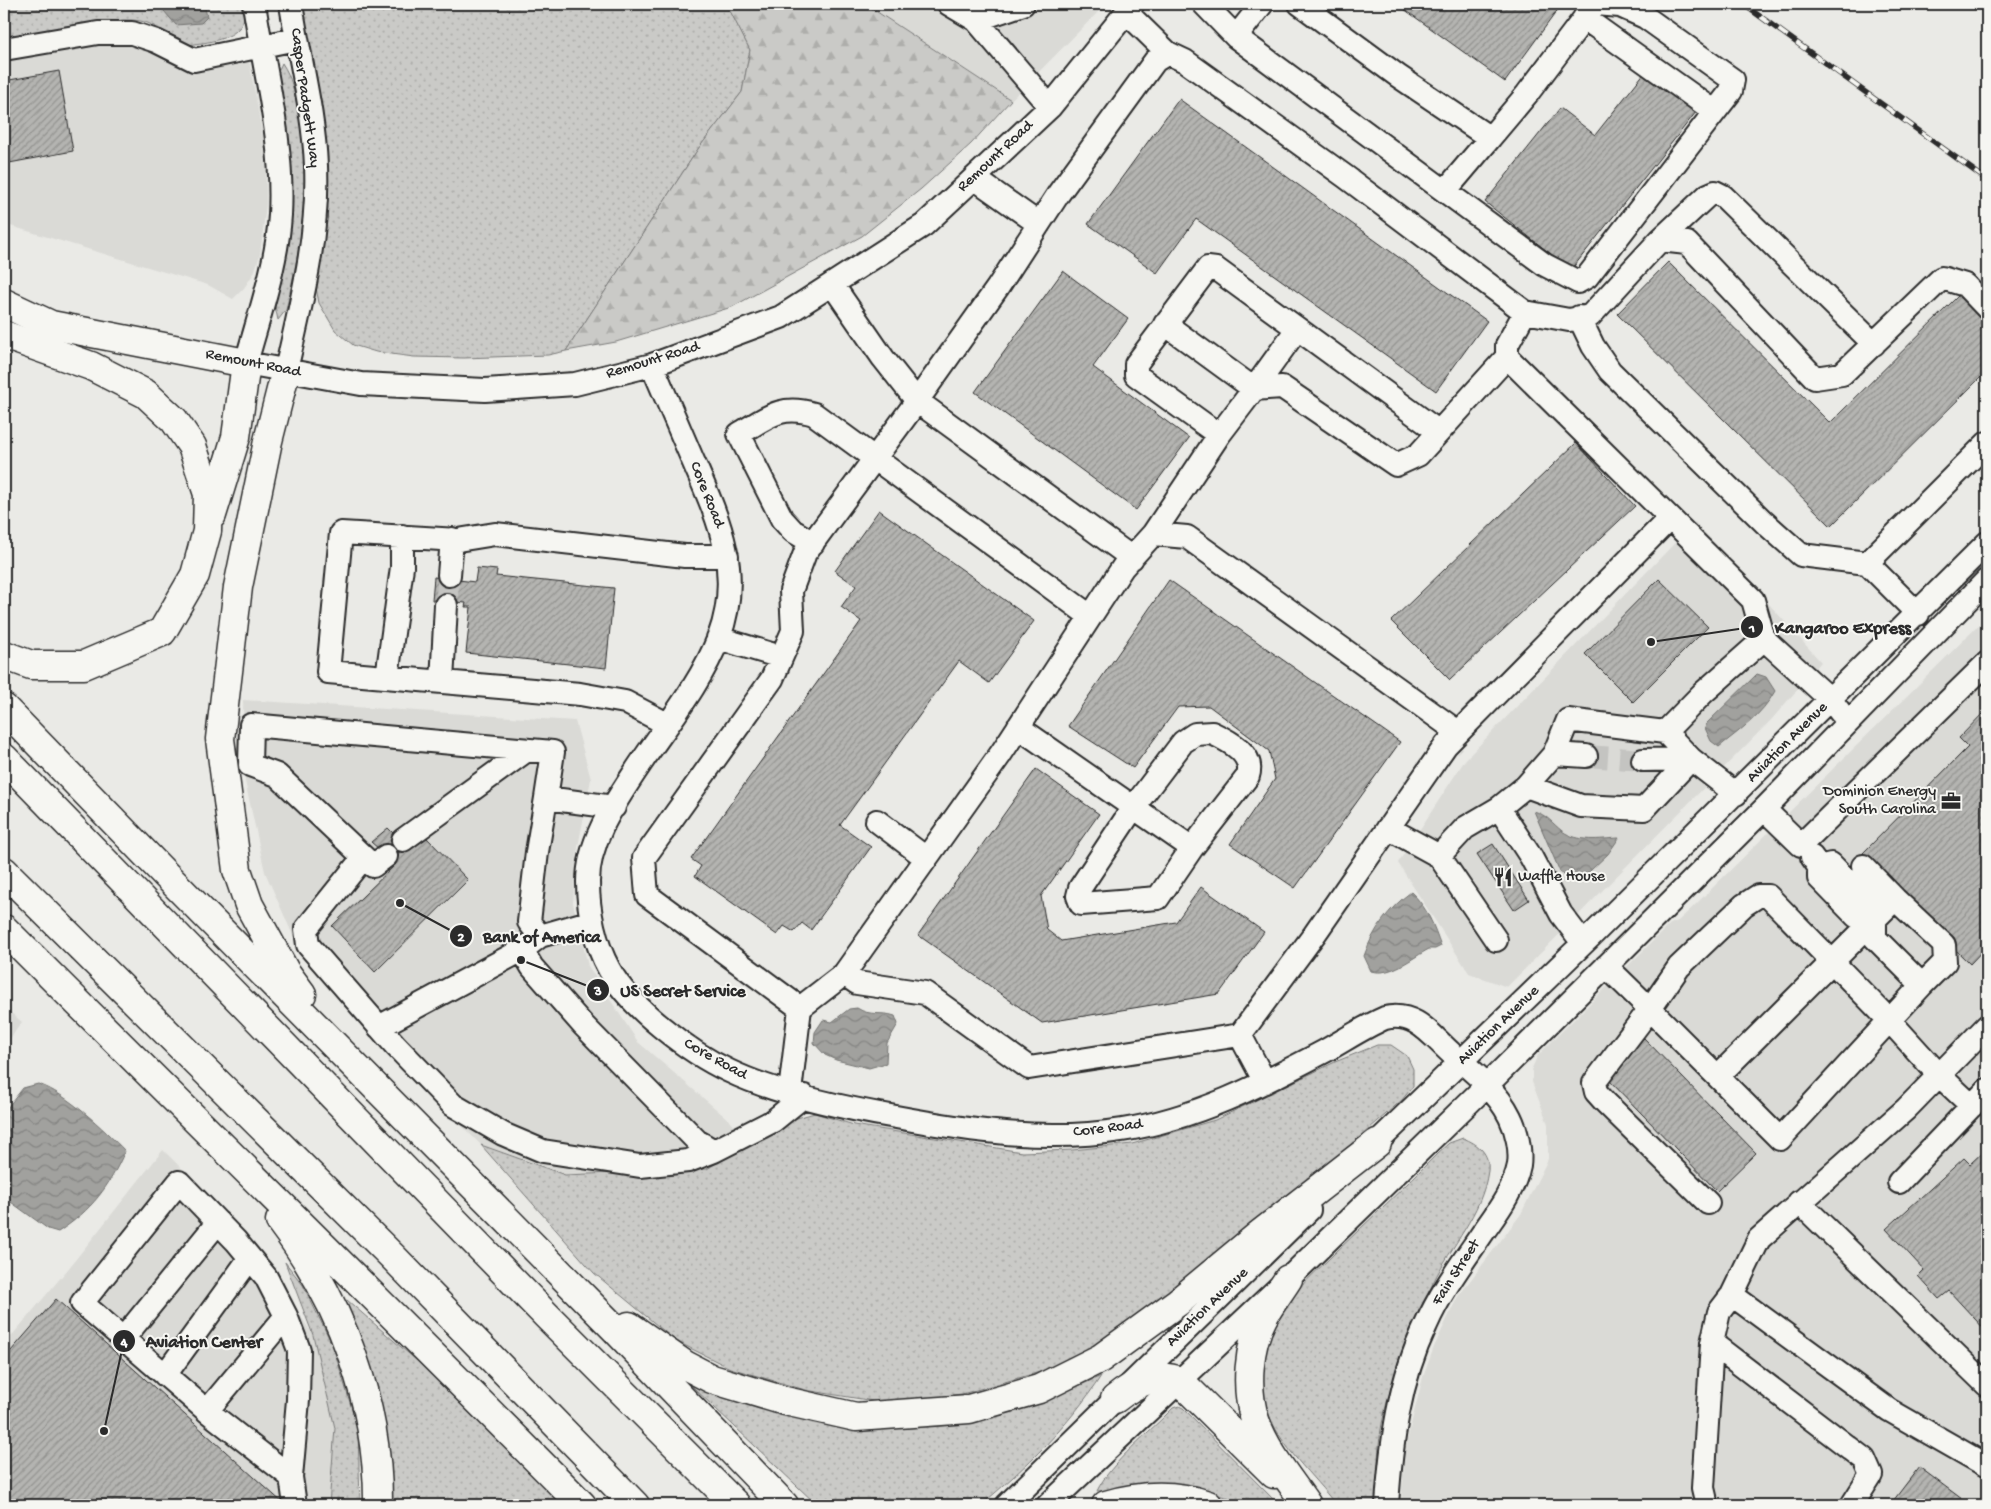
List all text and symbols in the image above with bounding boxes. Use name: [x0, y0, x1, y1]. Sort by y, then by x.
street label: Casper Padgett Way: [285, 27, 323, 169]
street label: Remount Road: [954, 116, 1039, 197]
street label: Remount Road: [604, 337, 704, 384]
street label: Remount Road: [204, 345, 304, 383]
street label: Core Road: [684, 459, 728, 532]
callout: Kangaroo Express: [1740, 610, 1921, 643]
text: Kangaroo Express: [1774, 619, 1913, 640]
text: 1: [1748, 620, 1755, 638]
street label: Aviation Avenue: [1744, 698, 1833, 787]
place label: Dominion Energy South Carolina: [1822, 783, 1937, 820]
office icon: Dominion Energy South Carolina: [1940, 790, 1962, 812]
restaurant icon: Waffle House: [1492, 866, 1514, 888]
place label: Waffle House: [1518, 868, 1606, 887]
callout: Bank of America: [448, 919, 611, 952]
text: Bank of America: [482, 928, 602, 949]
text: 2: [457, 929, 465, 947]
callout: US Secret Service: [586, 973, 756, 1006]
text: US Secret Service: [620, 982, 746, 1003]
street label: Aviation Avenue: [1454, 982, 1544, 1070]
text: 3: [593, 983, 602, 1001]
street label: Core Road: [680, 1035, 751, 1086]
street label: Core Road: [1072, 1115, 1145, 1143]
street label: Fain Street: [1428, 1235, 1486, 1310]
street label: Aviation Avenue: [1163, 1264, 1253, 1352]
callout: Aviation Center: [111, 1324, 273, 1357]
text: Aviation Center: [145, 1333, 265, 1354]
text: 4: [119, 1334, 128, 1352]

